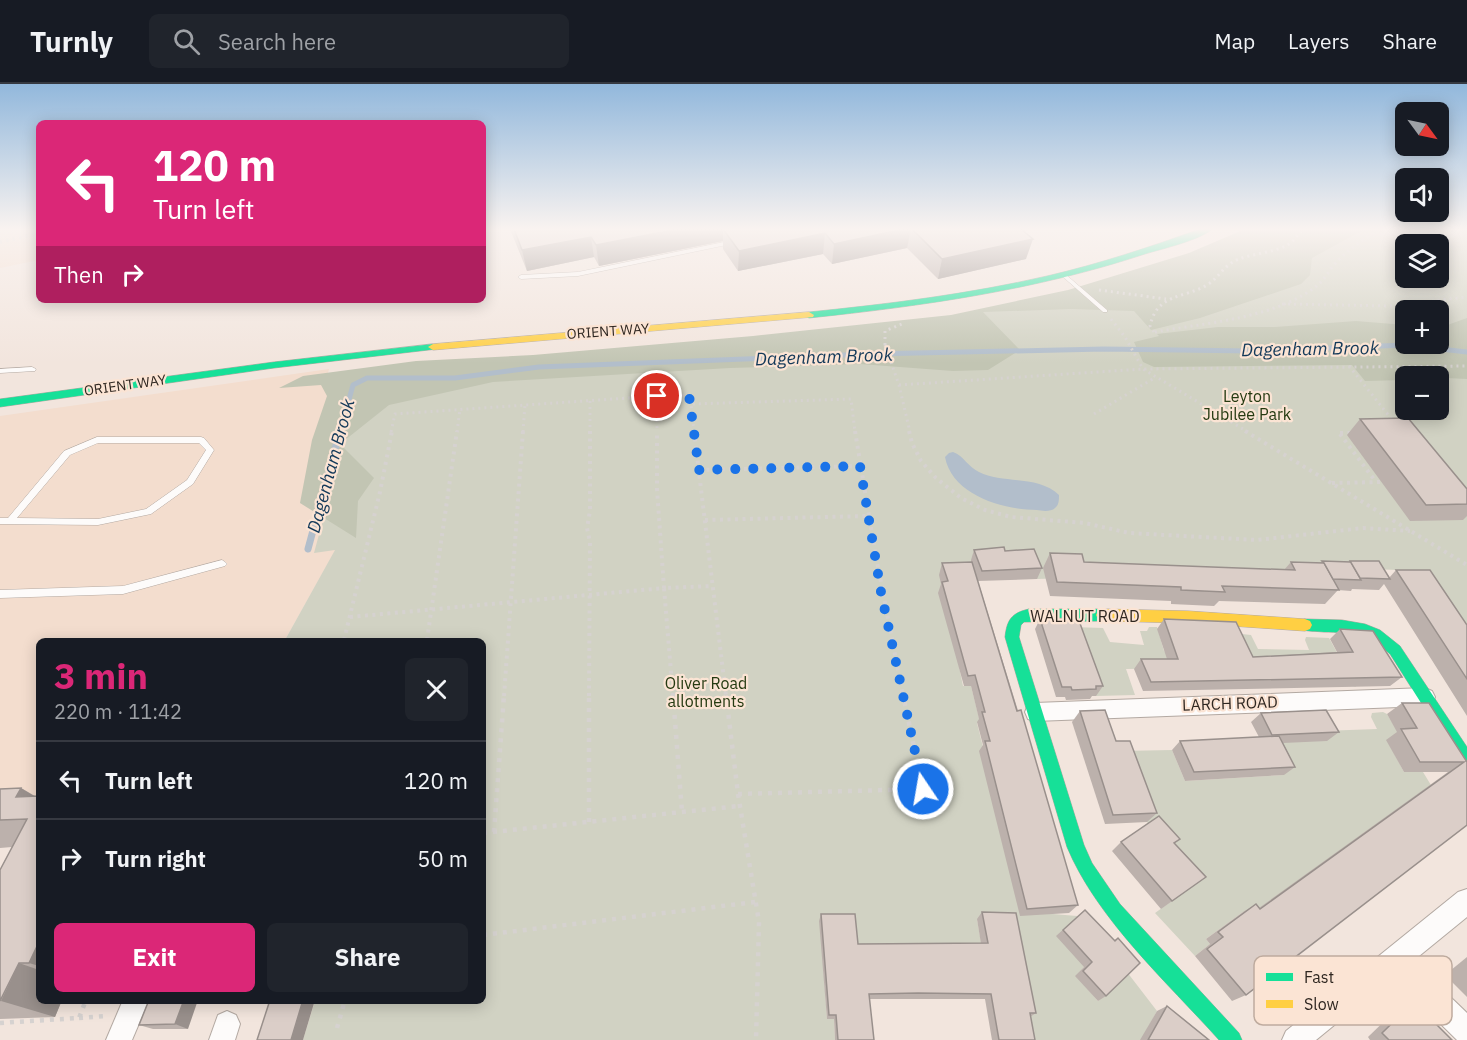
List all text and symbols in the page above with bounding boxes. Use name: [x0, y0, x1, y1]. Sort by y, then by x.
search box: [149, 14, 569, 68]
text: Turnly: [30, 23, 113, 60]
icon: search: [170, 25, 203, 58]
text: Search here: [218, 27, 336, 56]
text: Map: [1215, 27, 1255, 55]
text: Layers: [1288, 27, 1350, 55]
text: Share: [1383, 27, 1437, 55]
north arrow: [1395, 102, 1449, 156]
map controls: [1395, 102, 1449, 420]
text: 120 m: [153, 138, 276, 193]
icon: left: [54, 144, 132, 222]
button: sound: [1395, 168, 1449, 222]
text: Turn left: [153, 191, 254, 226]
button: layers: [1395, 234, 1449, 288]
icon: right: [116, 258, 149, 291]
text: Then: [54, 260, 104, 289]
button: +: [1395, 300, 1449, 354]
street label: ORIENT WAY: [566, 319, 651, 343]
water label: Dagenham Brook: [1241, 336, 1380, 361]
water label: Dagenham Brook: [755, 343, 894, 370]
button: −: [1395, 366, 1449, 420]
street label: ORIENT WAY: [83, 370, 168, 400]
pin: [631, 370, 682, 421]
icon: arrive: [640, 379, 673, 412]
park label: Leyton Jubilee Park: [1203, 386, 1292, 424]
water label: Dagenham Brook: [302, 396, 360, 535]
street label: WALNUT ROAD: [1030, 606, 1140, 626]
text: 3 min: [54, 652, 148, 699]
button: close: [405, 658, 468, 721]
park label: Oliver Road allotments: [665, 673, 747, 711]
street label: LARCH ROAD: [1182, 691, 1278, 715]
text: 220 m · 11:42: [54, 698, 182, 725]
position arrow: [891, 757, 955, 821]
icon: left: [54, 764, 87, 797]
text: Turn left: [105, 766, 193, 795]
text: 120 m: [404, 766, 468, 795]
icon: right: [54, 842, 87, 875]
text: Turn right: [105, 844, 206, 873]
text: 50 m: [417, 844, 468, 873]
button: Exit: [54, 923, 255, 992]
button: Share: [267, 923, 468, 992]
legend: [1254, 956, 1452, 1025]
text: Fast: [1304, 967, 1334, 987]
text: Slow: [1304, 994, 1339, 1014]

